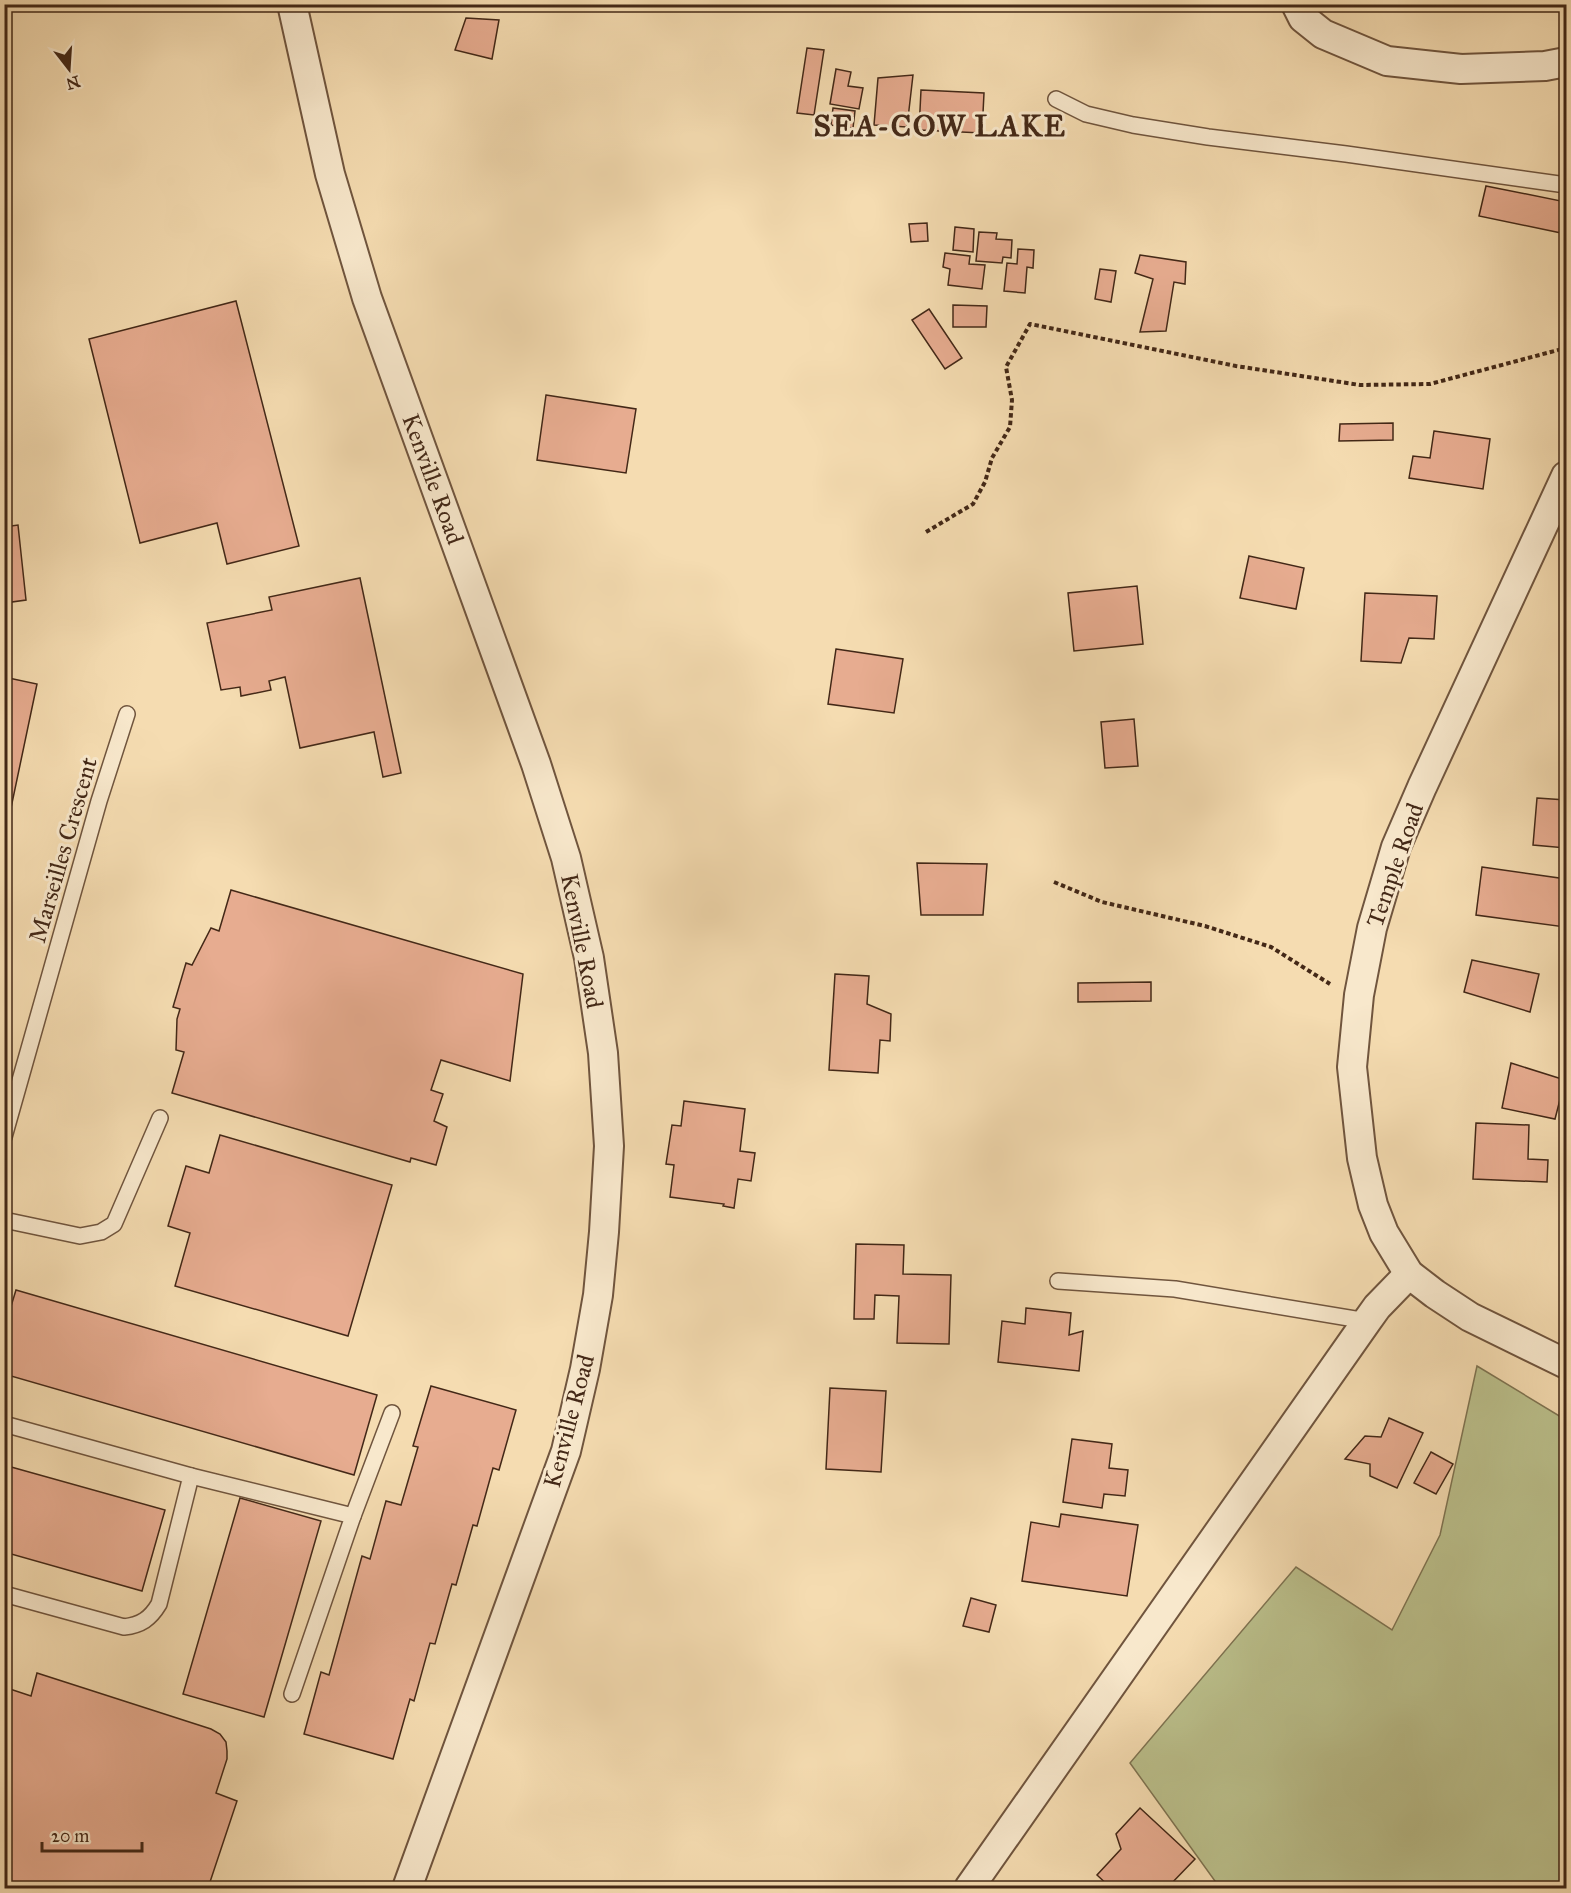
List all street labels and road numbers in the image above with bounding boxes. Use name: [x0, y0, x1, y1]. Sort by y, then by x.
street label: Kenville Road: [396, 410, 470, 548]
street label: Marseilles Crescent: [22, 753, 104, 946]
street label: Temple Road: [1360, 799, 1430, 931]
street label: Kenville Road: [554, 871, 610, 1011]
street label: Kenville Road: [537, 1351, 601, 1491]

